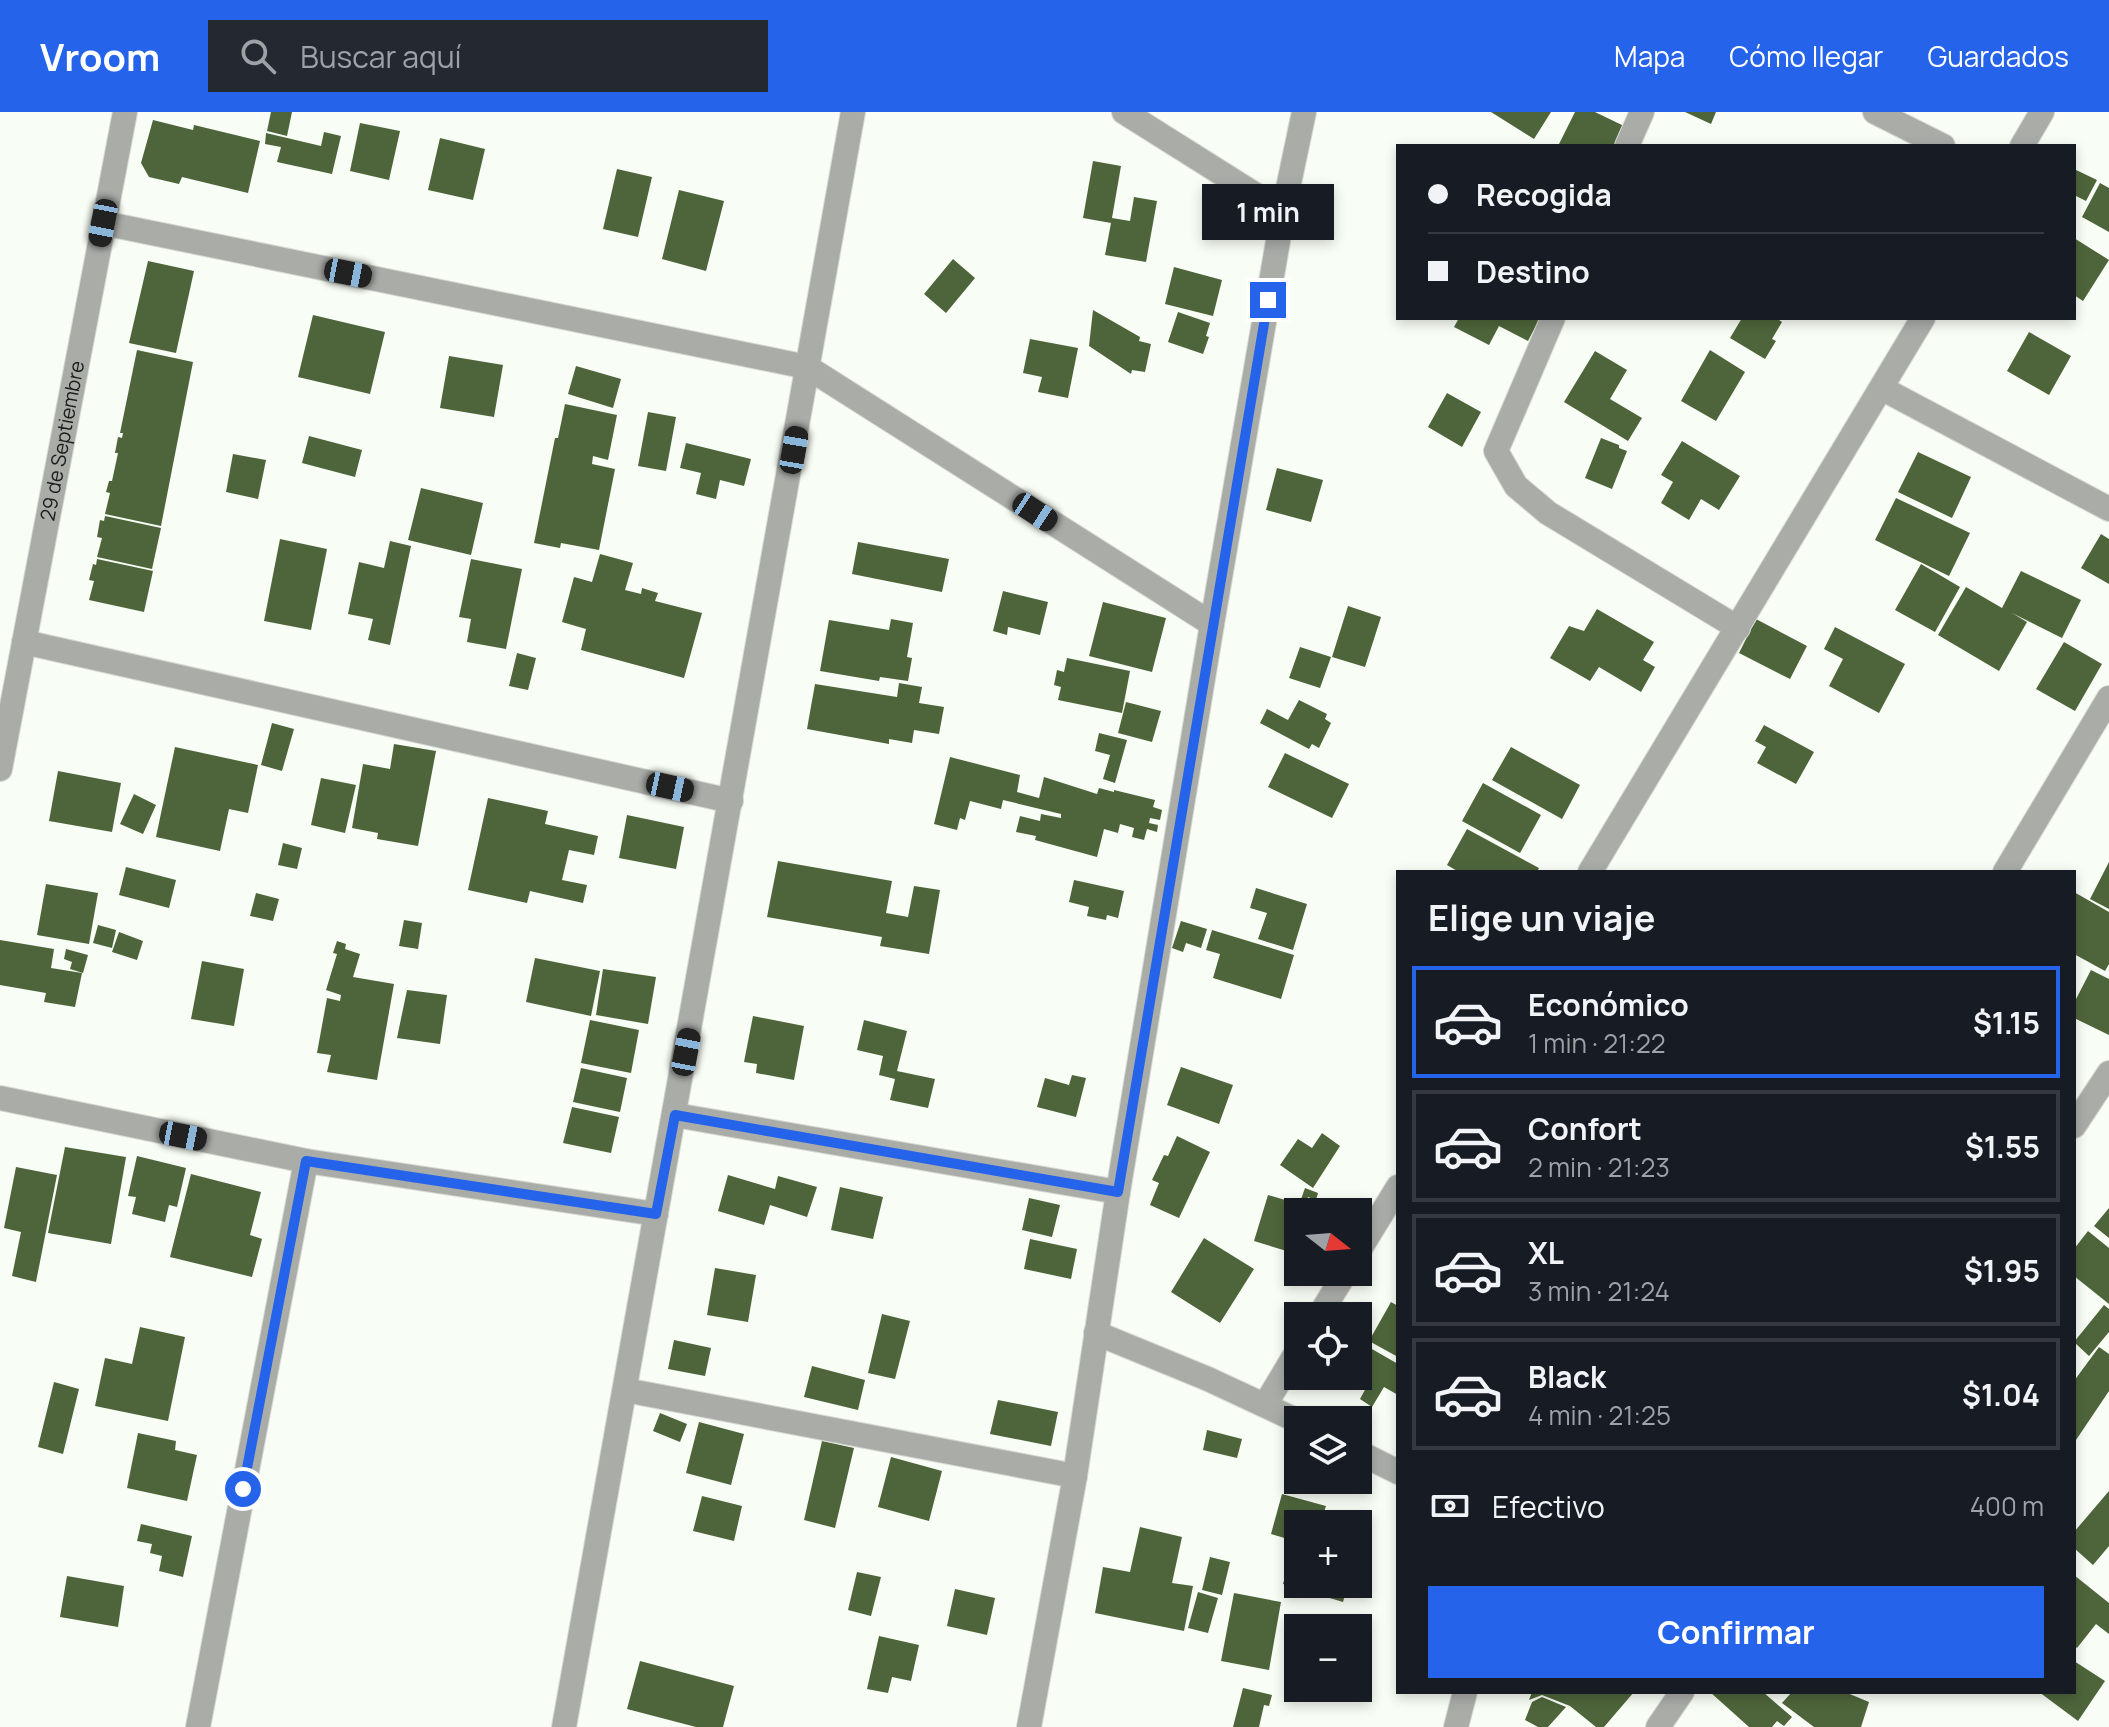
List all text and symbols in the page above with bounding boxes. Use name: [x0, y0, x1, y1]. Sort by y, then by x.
search box: [208, 20, 768, 92]
text: Vroom: [40, 30, 160, 82]
icon: search: [236, 34, 280, 78]
text: Buscar aquí: [300, 36, 461, 77]
text: Mapa: [1614, 37, 1685, 75]
text: Cómo llegar: [1729, 37, 1883, 75]
text: Guardados: [1927, 37, 2069, 75]
text: Recogida: [1476, 174, 1612, 215]
callout: 1 min: [1202, 184, 1334, 240]
text: 1 min: [1236, 194, 1300, 230]
car: [87, 197, 119, 249]
text: Destino: [1476, 251, 1590, 292]
car: [322, 257, 374, 289]
route end: [1250, 282, 1286, 318]
street label: 29 de Septiembre: [33, 358, 90, 523]
car: [778, 424, 810, 476]
car: [1008, 489, 1062, 535]
car: [644, 770, 696, 804]
text: Elige un viaje: [1428, 893, 1655, 942]
text: Económico: [1528, 984, 1689, 1025]
icon: car: [1432, 986, 1504, 1058]
text: $1.15: [1973, 1002, 2040, 1043]
text: 1 min · 21:22: [1528, 1025, 1666, 1061]
car: [670, 1026, 702, 1078]
text: Confort: [1528, 1108, 1642, 1149]
icon: car: [1432, 1110, 1504, 1182]
car: [157, 1120, 209, 1152]
text: $1.55: [1965, 1126, 2040, 1167]
text: 2 min · 21:23: [1528, 1149, 1670, 1185]
north arrow: [1284, 1198, 1372, 1286]
map controls: [1284, 1198, 1372, 1702]
text: XL: [1528, 1232, 1564, 1273]
icon: car: [1432, 1234, 1504, 1306]
text: $1.95: [1964, 1250, 2040, 1291]
text: 3 min · 21:24: [1528, 1273, 1670, 1309]
button: locate: [1284, 1302, 1372, 1390]
text: Black: [1528, 1356, 1606, 1397]
icon: car: [1432, 1358, 1504, 1430]
text: $1.04: [1962, 1374, 2040, 1415]
text: 4 min · 21:25: [1528, 1397, 1671, 1433]
button: layers: [1284, 1406, 1372, 1494]
route start: [225, 1471, 261, 1507]
icon: cash: [1428, 1484, 1472, 1528]
text: Efectivo: [1492, 1486, 1605, 1527]
text: 400 m: [1970, 1488, 2044, 1524]
button: +: [1284, 1510, 1372, 1598]
button: Confirmar: [1428, 1586, 2044, 1678]
button: −: [1284, 1614, 1372, 1702]

